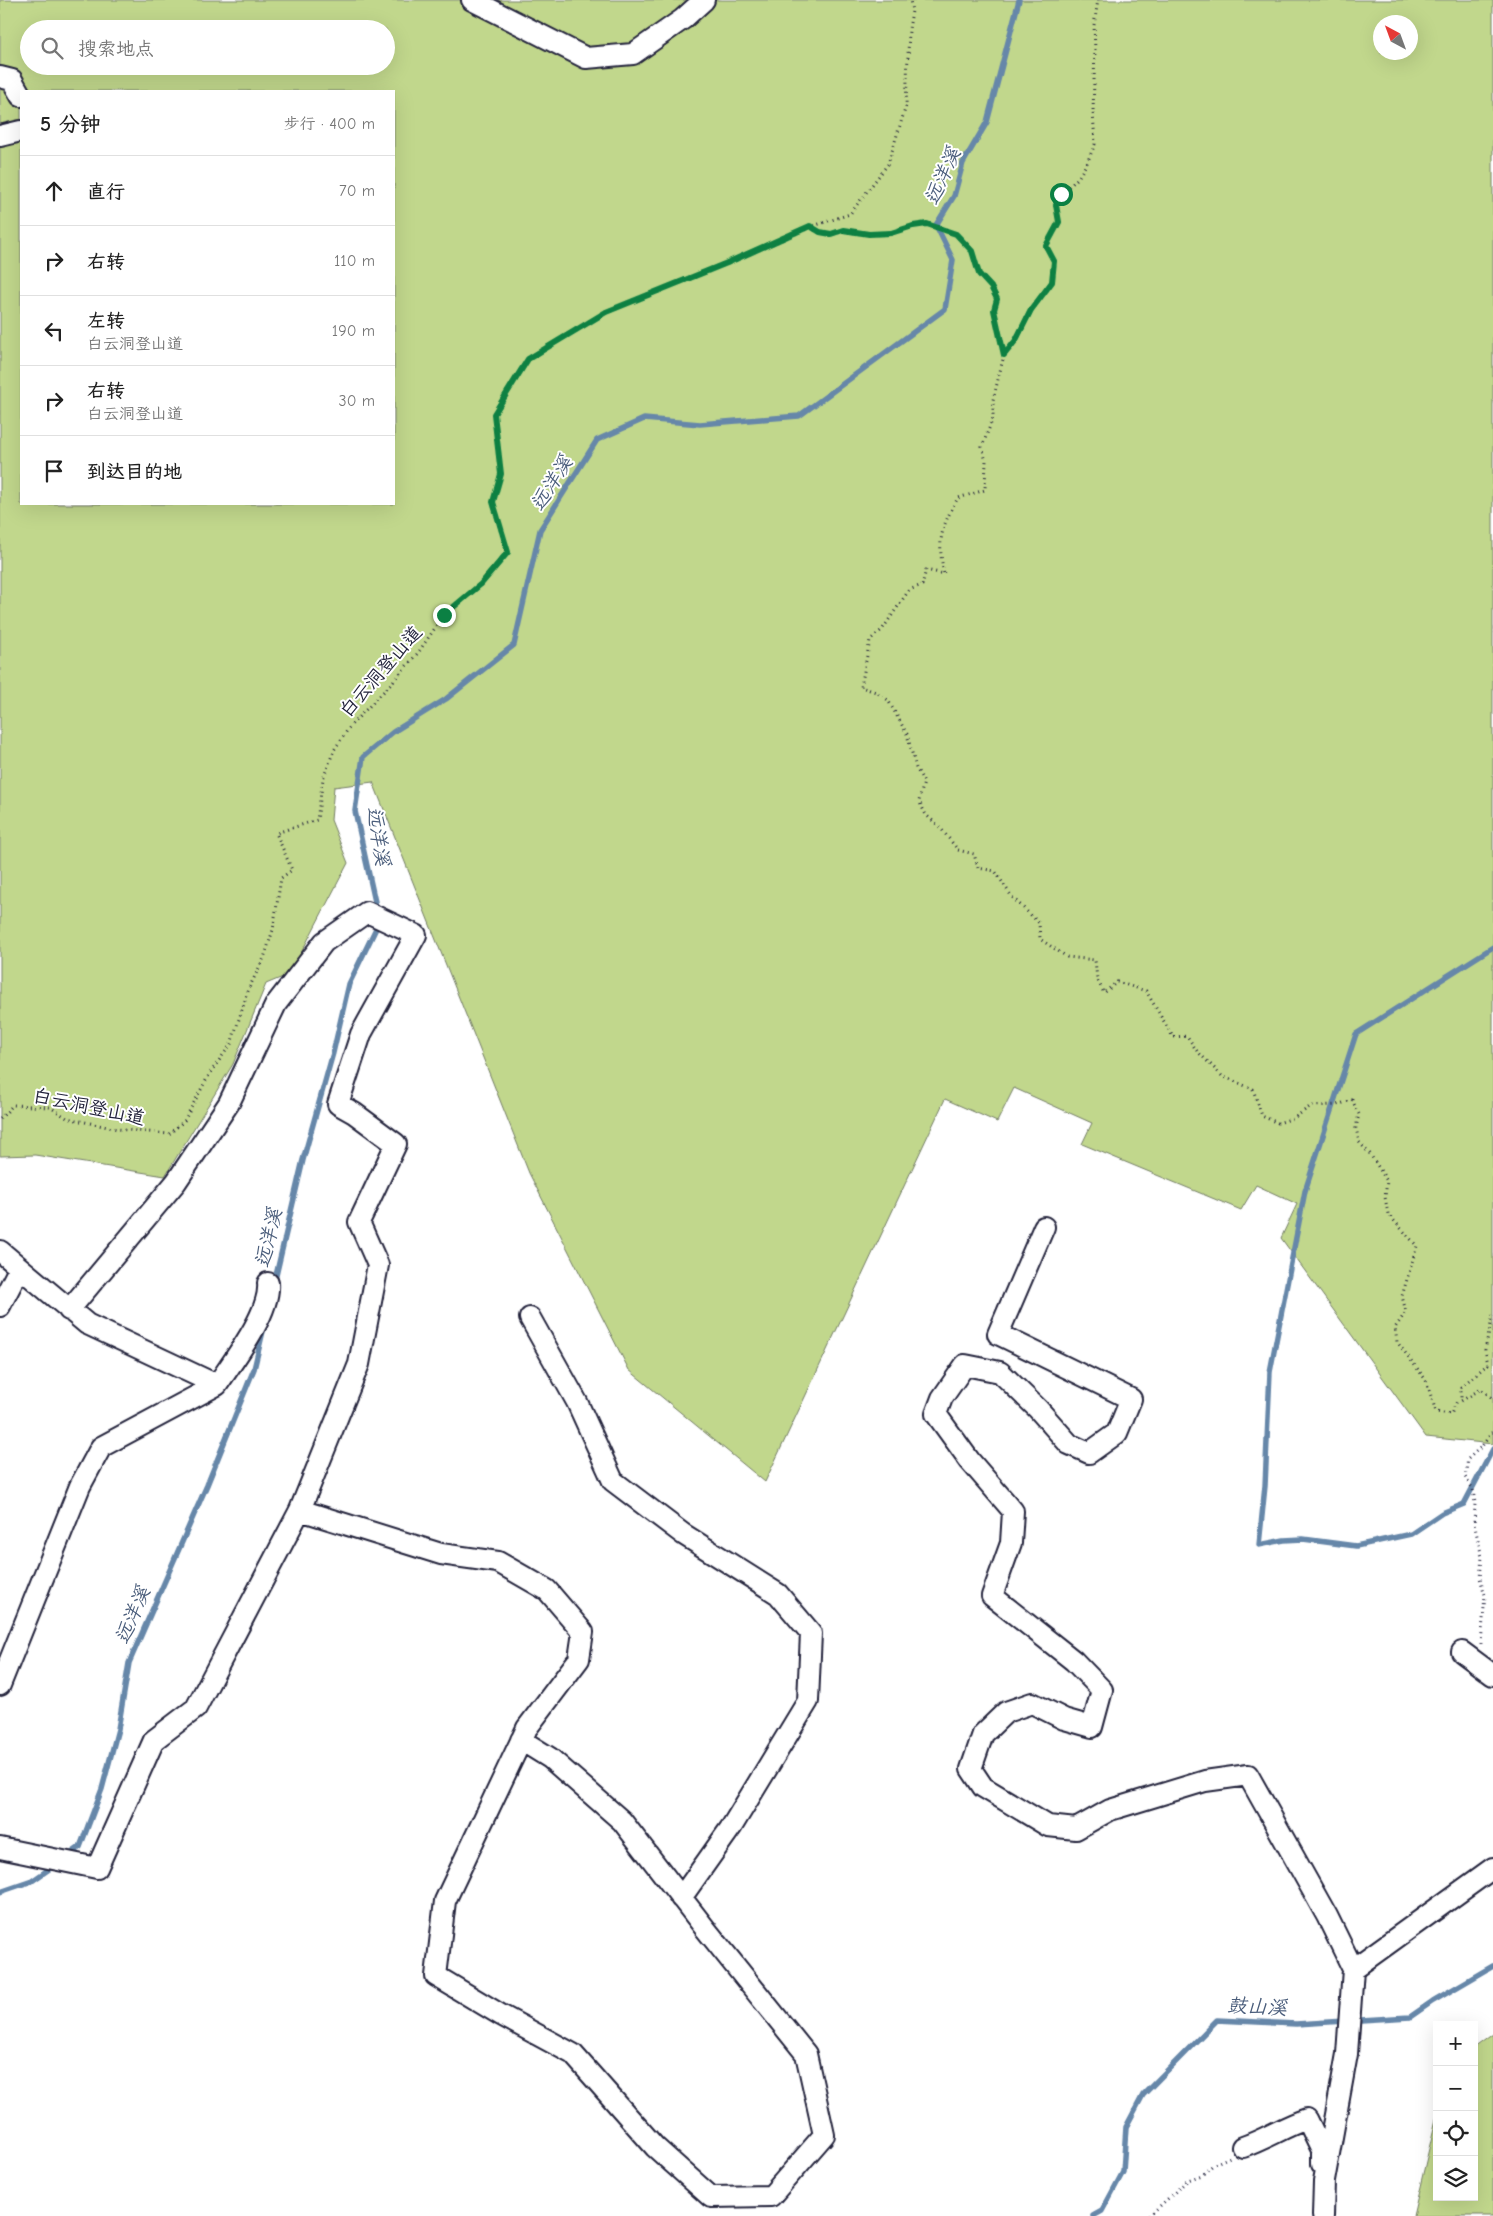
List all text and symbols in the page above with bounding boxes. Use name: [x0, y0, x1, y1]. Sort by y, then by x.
north arrow: [1373, 15, 1418, 60]
search box: [20, 20, 395, 75]
icon: search: [38, 34, 66, 62]
text: 搜索地点: [78, 38, 154, 60]
text: 5 分钟: [40, 112, 101, 136]
text: 步行 · 400 m: [284, 115, 375, 133]
water label: 远洋溪: [920, 143, 966, 208]
icon: ahead: [40, 177, 68, 205]
text: 直行: [87, 181, 125, 203]
text: 70 m: [339, 182, 375, 200]
route start: [1050, 183, 1073, 206]
icon: right: [40, 247, 68, 275]
text: 右转: [87, 251, 125, 273]
text: 110 m: [334, 252, 375, 270]
text: 左转: [87, 310, 125, 332]
icon: left: [40, 317, 68, 345]
text: 190 m: [332, 322, 375, 340]
text: 白云洞登山道: [87, 335, 183, 353]
text: 右转: [87, 380, 125, 402]
icon: right: [40, 387, 68, 415]
text: 30 m: [339, 392, 375, 410]
text: 白云洞登山道: [87, 405, 183, 423]
water label: 远洋溪: [526, 451, 578, 515]
icon: arrive: [40, 457, 68, 485]
text: 到达目的地: [87, 461, 182, 483]
route end: [433, 604, 456, 627]
street label: 白云洞登山道: [335, 621, 426, 722]
water label: 远洋溪: [362, 805, 395, 868]
street label: 白云洞登山道: [31, 1084, 147, 1130]
water label: 远洋溪: [251, 1205, 287, 1270]
water label: 远洋溪: [110, 1582, 155, 1647]
water label: 鼓山溪: [1226, 1993, 1289, 2020]
map controls: [1433, 2021, 1478, 2201]
button: +: [1433, 2021, 1478, 2066]
button: −: [1433, 2066, 1478, 2111]
button: locate: [1433, 2111, 1478, 2156]
button: layers: [1433, 2156, 1478, 2201]

